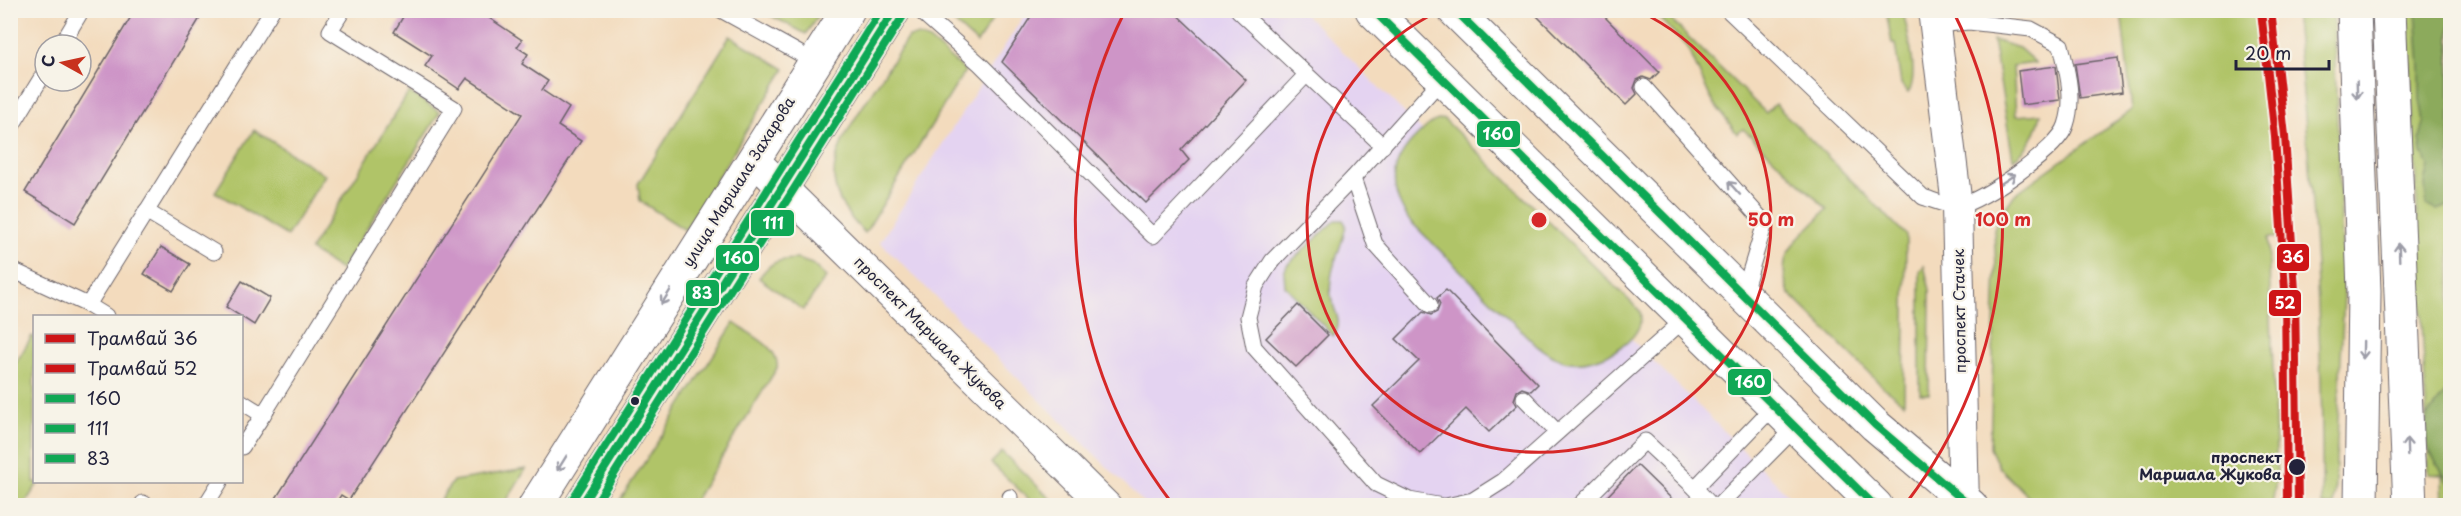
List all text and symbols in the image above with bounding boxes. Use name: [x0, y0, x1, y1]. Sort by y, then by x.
north arrow: [33, 33, 93, 93]
scale bar: [2236, 33, 2329, 71]
text: 20 m: [2245, 39, 2291, 66]
text: С: [34, 53, 60, 68]
one-way arrow: [2351, 79, 2362, 99]
street label: улица Маршала Захарова: [676, 91, 800, 271]
line badge: 160: [1476, 120, 1521, 148]
text: 160: [1483, 121, 1514, 145]
one-way arrow: [1999, 172, 2016, 184]
one-way arrow: [1727, 181, 1741, 196]
text: 50 m: [1748, 205, 1794, 232]
text: 100 m: [1975, 205, 2031, 232]
line badge: 111: [750, 209, 795, 237]
text: 111: [762, 210, 784, 234]
centre of rings: [1529, 210, 1549, 230]
line badge: 36: [2276, 243, 2310, 272]
one-way arrow: [2393, 243, 2404, 263]
line badge: 160: [715, 244, 760, 272]
text: 36: [2282, 244, 2304, 268]
text: 160: [723, 245, 754, 269]
street label: проспект Стачек: [1946, 249, 1971, 373]
street label: проспект Маршала Жукова: [849, 250, 1013, 414]
line badge: 83: [685, 279, 720, 307]
text: 83: [692, 280, 712, 304]
one-way arrow: [660, 289, 673, 306]
line badge: 52: [2268, 289, 2302, 317]
text: 52: [2275, 290, 2295, 314]
legend: [33, 315, 243, 483]
text: Трамвай 36: [87, 324, 198, 351]
one-way arrow: [2357, 339, 2369, 359]
text: Трамвай 52: [87, 354, 197, 381]
line badge: 160: [1727, 368, 1772, 396]
text: 160: [1735, 369, 1766, 393]
text: 160: [87, 384, 121, 411]
unlabelled marker: [629, 395, 641, 407]
text: 111: [87, 414, 109, 441]
one-way arrow: [2402, 438, 2413, 458]
text: 83: [87, 444, 110, 471]
place label: проспект Маршала Жукова: [2139, 445, 2283, 485]
one-way arrow: [556, 454, 569, 471]
marker: проспект Маршала Жукова: [2287, 457, 2307, 477]

